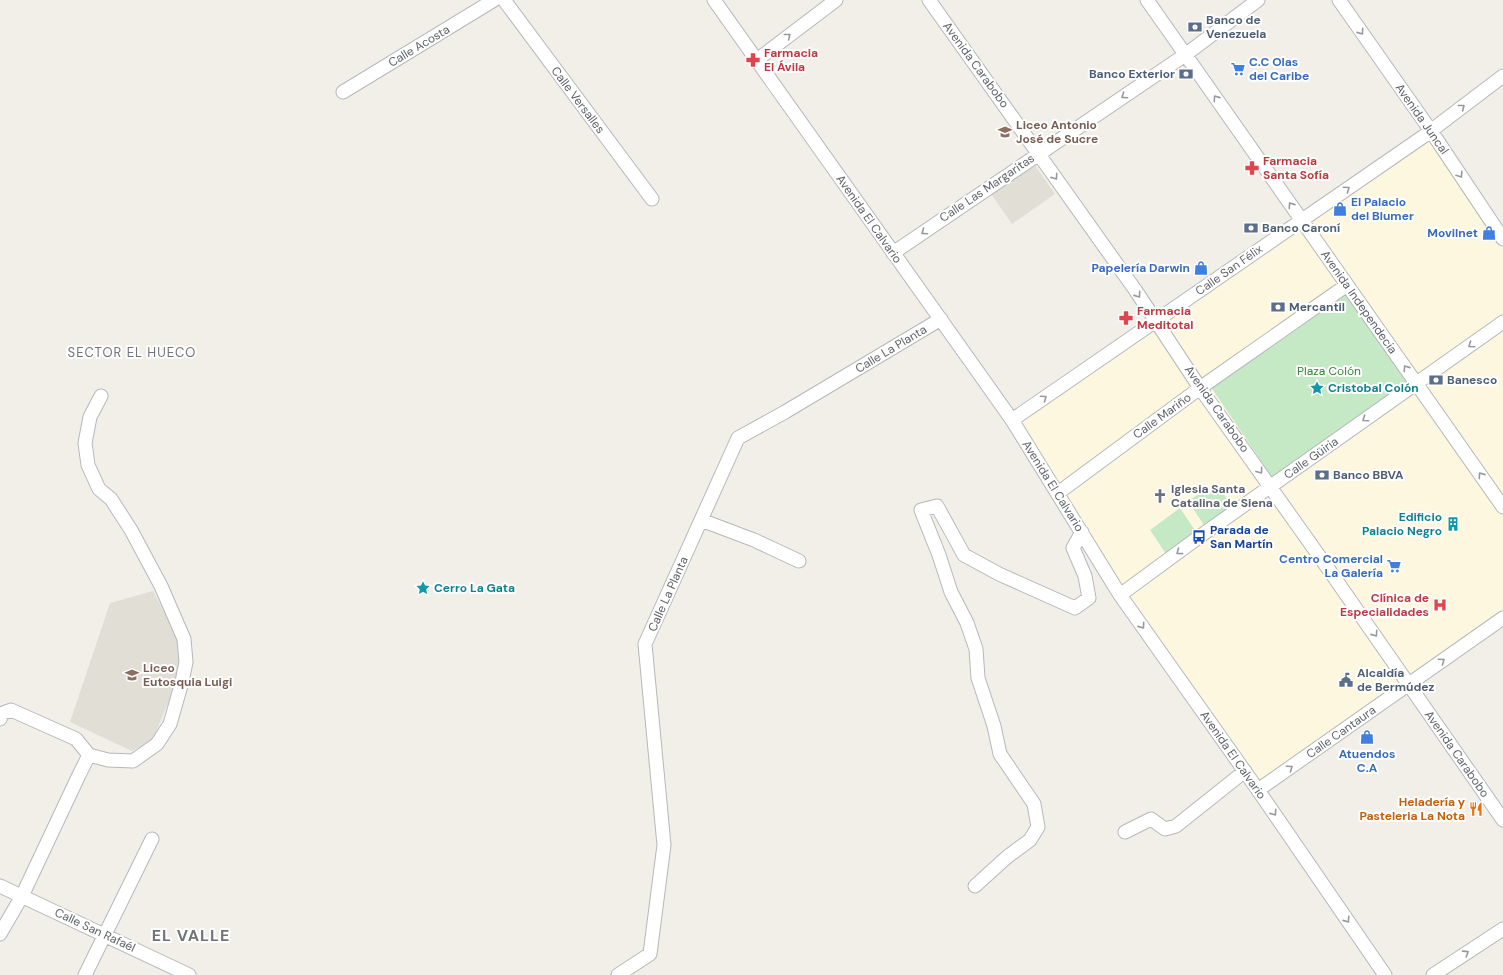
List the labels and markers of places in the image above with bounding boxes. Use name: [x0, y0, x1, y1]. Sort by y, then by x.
place label: Banco de Venezuela: [1206, 12, 1266, 42]
bank icon: Banco de Venezuela: [1187, 19, 1203, 35]
place label: Farmacia El Ávila: [764, 45, 818, 75]
pharmacy icon: Farmacia El Ávila: [745, 52, 761, 68]
place label: C.C Olas del Caribe: [1249, 54, 1309, 84]
supermarket icon: C.C Olas del Caribe: [1230, 61, 1246, 77]
place label: Banco Exterior: [1089, 66, 1175, 82]
bank icon: Banco Exterior: [1178, 66, 1194, 82]
place label: Liceo Antonio José de Sucre: [1016, 117, 1098, 147]
school or university icon: Liceo Antonio José de Sucre: [997, 124, 1013, 140]
place label: Farmacia Santa Sofía: [1263, 153, 1329, 183]
pharmacy icon: Farmacia Santa Sofía: [1244, 160, 1260, 176]
place label: El Palacio del Blumer: [1351, 194, 1414, 224]
shop icon: El Palacio del Blumer: [1332, 201, 1348, 217]
bank icon: Banco Caroní: [1243, 220, 1259, 236]
place label: Banco Caroní: [1262, 220, 1341, 236]
place label: Movilnet: [1427, 225, 1478, 241]
shop icon: Movilnet: [1481, 225, 1497, 241]
place label: Papelería Darwin: [1092, 260, 1190, 276]
shop icon: Papelería Darwin: [1193, 260, 1209, 276]
bank icon: Mercantil: [1270, 299, 1286, 315]
place label: Mercantil: [1289, 299, 1345, 315]
place label: Farmacia Meditotal: [1137, 303, 1194, 333]
pharmacy icon: Farmacia Meditotal: [1118, 310, 1134, 326]
bank icon: Banesco: [1428, 372, 1444, 388]
place label: Banesco: [1447, 372, 1497, 388]
place icon: Cristobal Colón: [1309, 380, 1325, 396]
place label: Cristobal Colón: [1328, 380, 1419, 396]
bank icon: Banco BBVA: [1314, 467, 1330, 483]
place label: Banco BBVA: [1333, 467, 1404, 483]
place label: Iglesia Santa Catalina de Siena: [1171, 481, 1273, 511]
church icon: Iglesia Santa Catalina de Siena: [1152, 488, 1168, 504]
place label: Edificio Palacio Negro: [1362, 509, 1442, 539]
building icon: Edificio Palacio Negro: [1445, 516, 1461, 532]
place label: Parada de San Martín: [1210, 522, 1273, 552]
bus stop icon: Parada de San Martín: [1191, 529, 1207, 545]
place label: Centro Comercial La Galería: [1279, 551, 1383, 581]
supermarket icon: Centro Comercial La Galería: [1386, 558, 1402, 574]
place icon: Cerro La Gata: [415, 580, 431, 596]
place label: Cerro La Gata: [434, 580, 515, 596]
place label: Clínica de Especialidades: [1340, 590, 1429, 620]
hospital icon: Clínica de Especialidades: [1432, 597, 1448, 613]
place label: Liceo Eutosquia Luigi: [143, 660, 232, 690]
place label: Alcaldía de Bermúdez: [1357, 665, 1434, 695]
school or university icon: Liceo Eutosquia Luigi: [124, 667, 140, 683]
public building icon: Alcaldía de Bermúdez: [1338, 672, 1354, 688]
shop icon: Atuendos C.A: [1359, 729, 1375, 745]
place label: Atuendos C.A: [1339, 746, 1395, 776]
place label: Heladería y Pasteleria La Nota: [1359, 794, 1466, 824]
restaurant icon: Heladería y Pasteleria La Nota: [1468, 801, 1484, 817]

